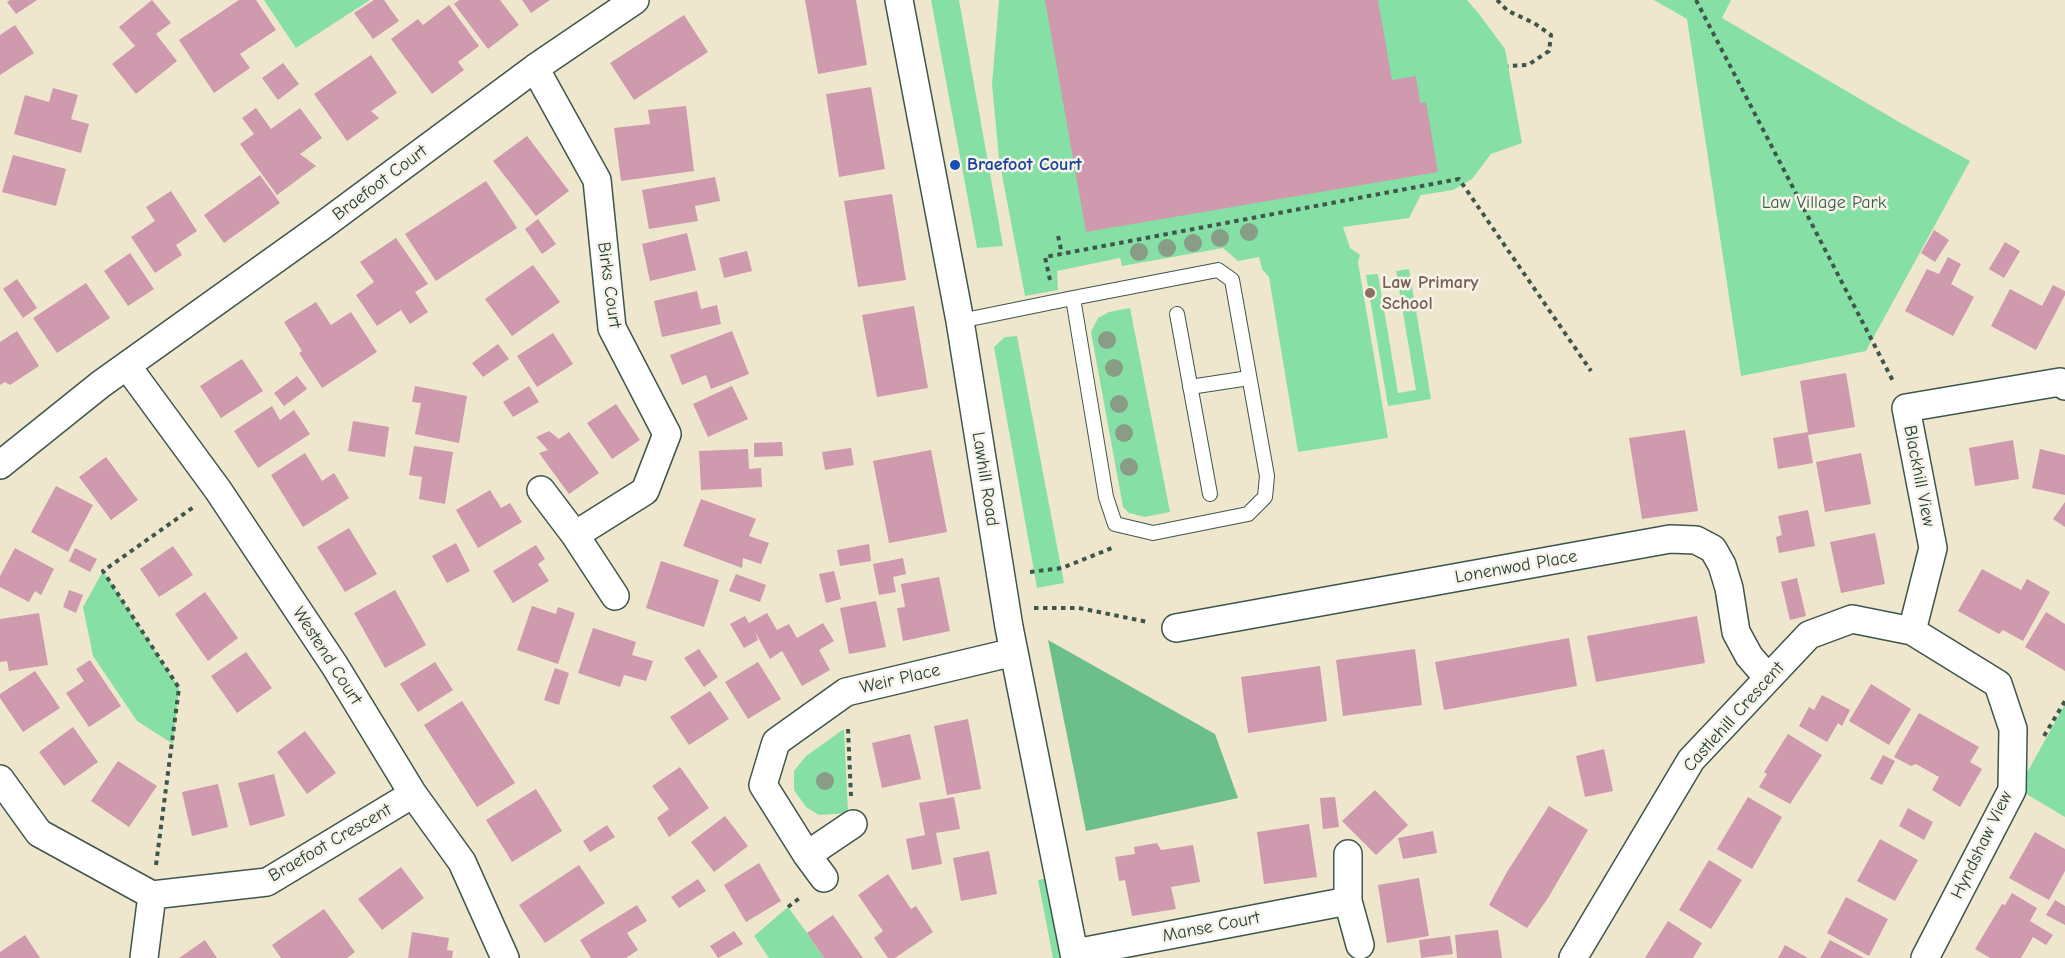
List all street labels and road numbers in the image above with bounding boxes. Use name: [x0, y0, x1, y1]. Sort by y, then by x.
street label: Braefoot Court: [328, 140, 432, 226]
street label: Birks Court: [592, 241, 626, 329]
street label: Blackhill View: [1899, 423, 1939, 529]
street label: Lawhill Road: [967, 430, 1003, 528]
street label: Lonenwod Place: [1453, 546, 1579, 588]
street label: Westend Court: [287, 603, 367, 709]
street label: Castlehill Crescent: [1679, 658, 1789, 776]
street label: Weir Place: [858, 659, 942, 699]
street label: Hyndshaw View: [1947, 788, 2017, 902]
street label: Braefoot Crescent: [265, 799, 395, 887]
street label: Manse Court: [1160, 907, 1262, 947]

